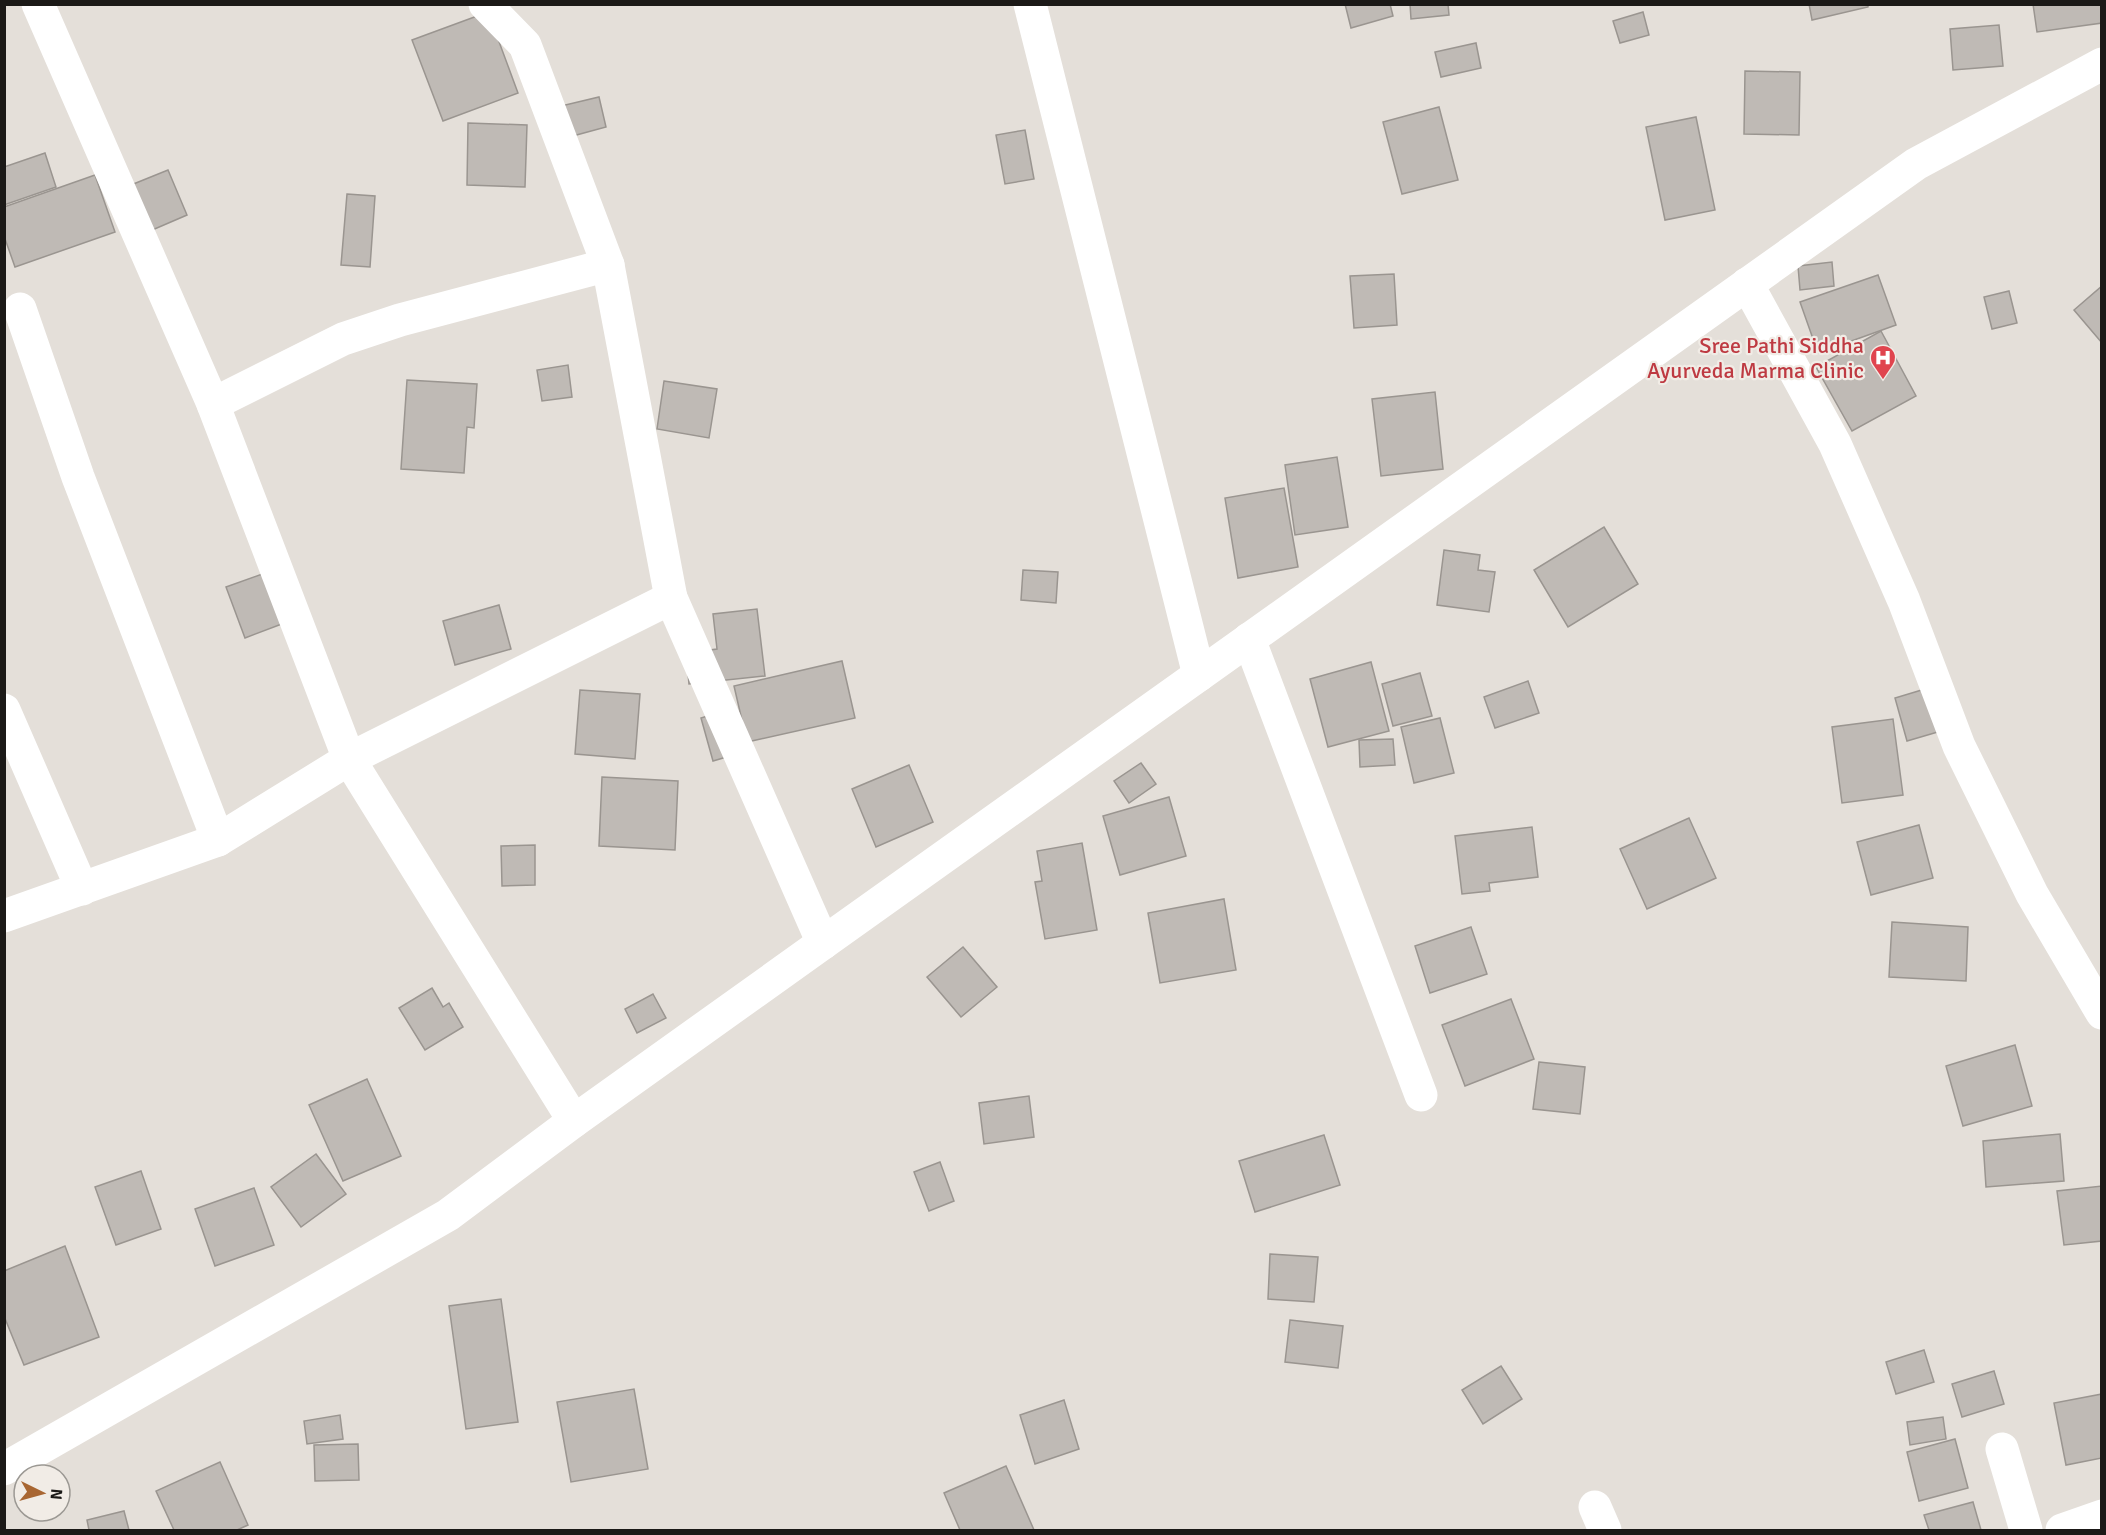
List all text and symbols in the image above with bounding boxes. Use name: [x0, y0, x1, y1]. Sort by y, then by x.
place label: Sree Pathi Siddha Ayurveda Marma Clinic: [1647, 332, 1864, 384]
hospital icon: Sree Pathi Siddha Ayurveda Marma Clinic: [1868, 343, 1898, 381]
north arrow: [12, 1463, 72, 1523]
text: N: [45, 1488, 66, 1501]

